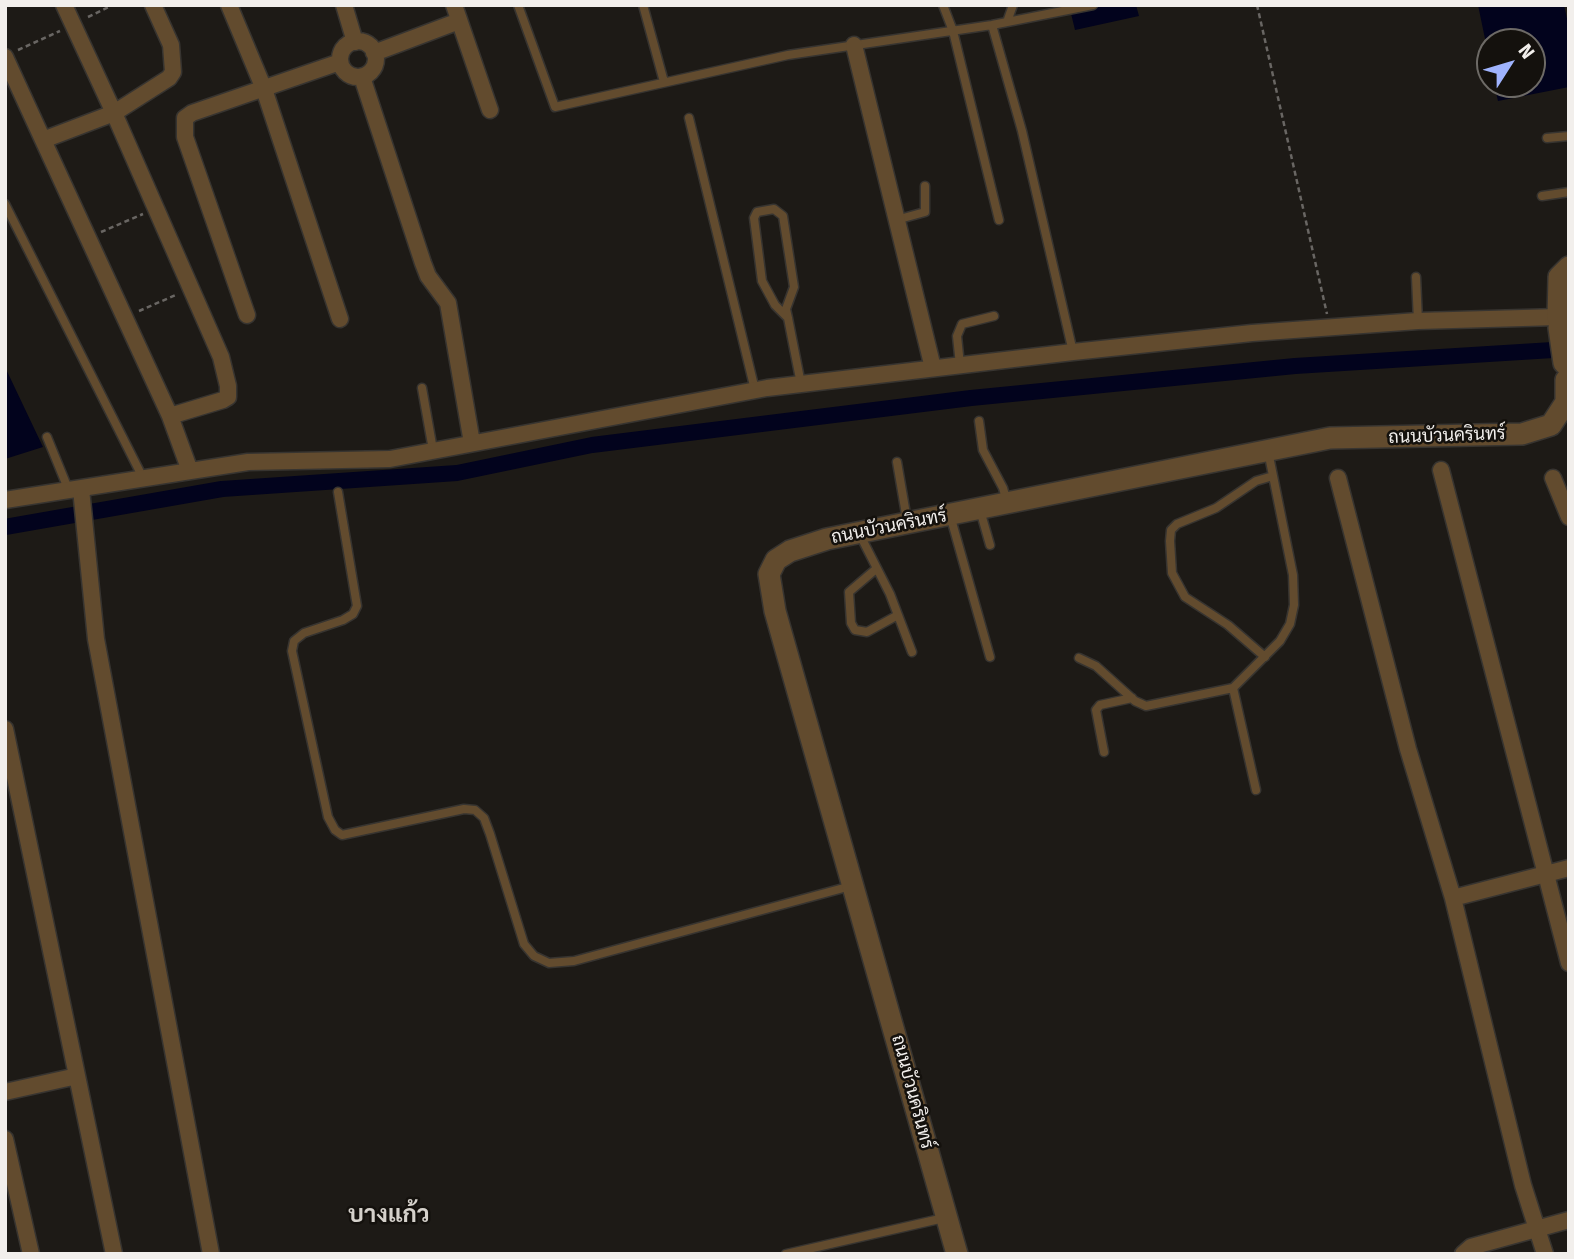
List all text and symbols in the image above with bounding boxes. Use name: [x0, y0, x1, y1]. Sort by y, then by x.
north arrow: [1476, 28, 1546, 98]
text: N: [1514, 39, 1540, 63]
street label: ถนนบัวนครินทร์: [1388, 423, 1506, 449]
street label: ถนนบัวนครินทร์: [829, 505, 949, 549]
street label: ถนนบัวนครินทร์: [886, 1033, 938, 1151]
district label: บางแก้ว: [348, 1201, 430, 1229]

